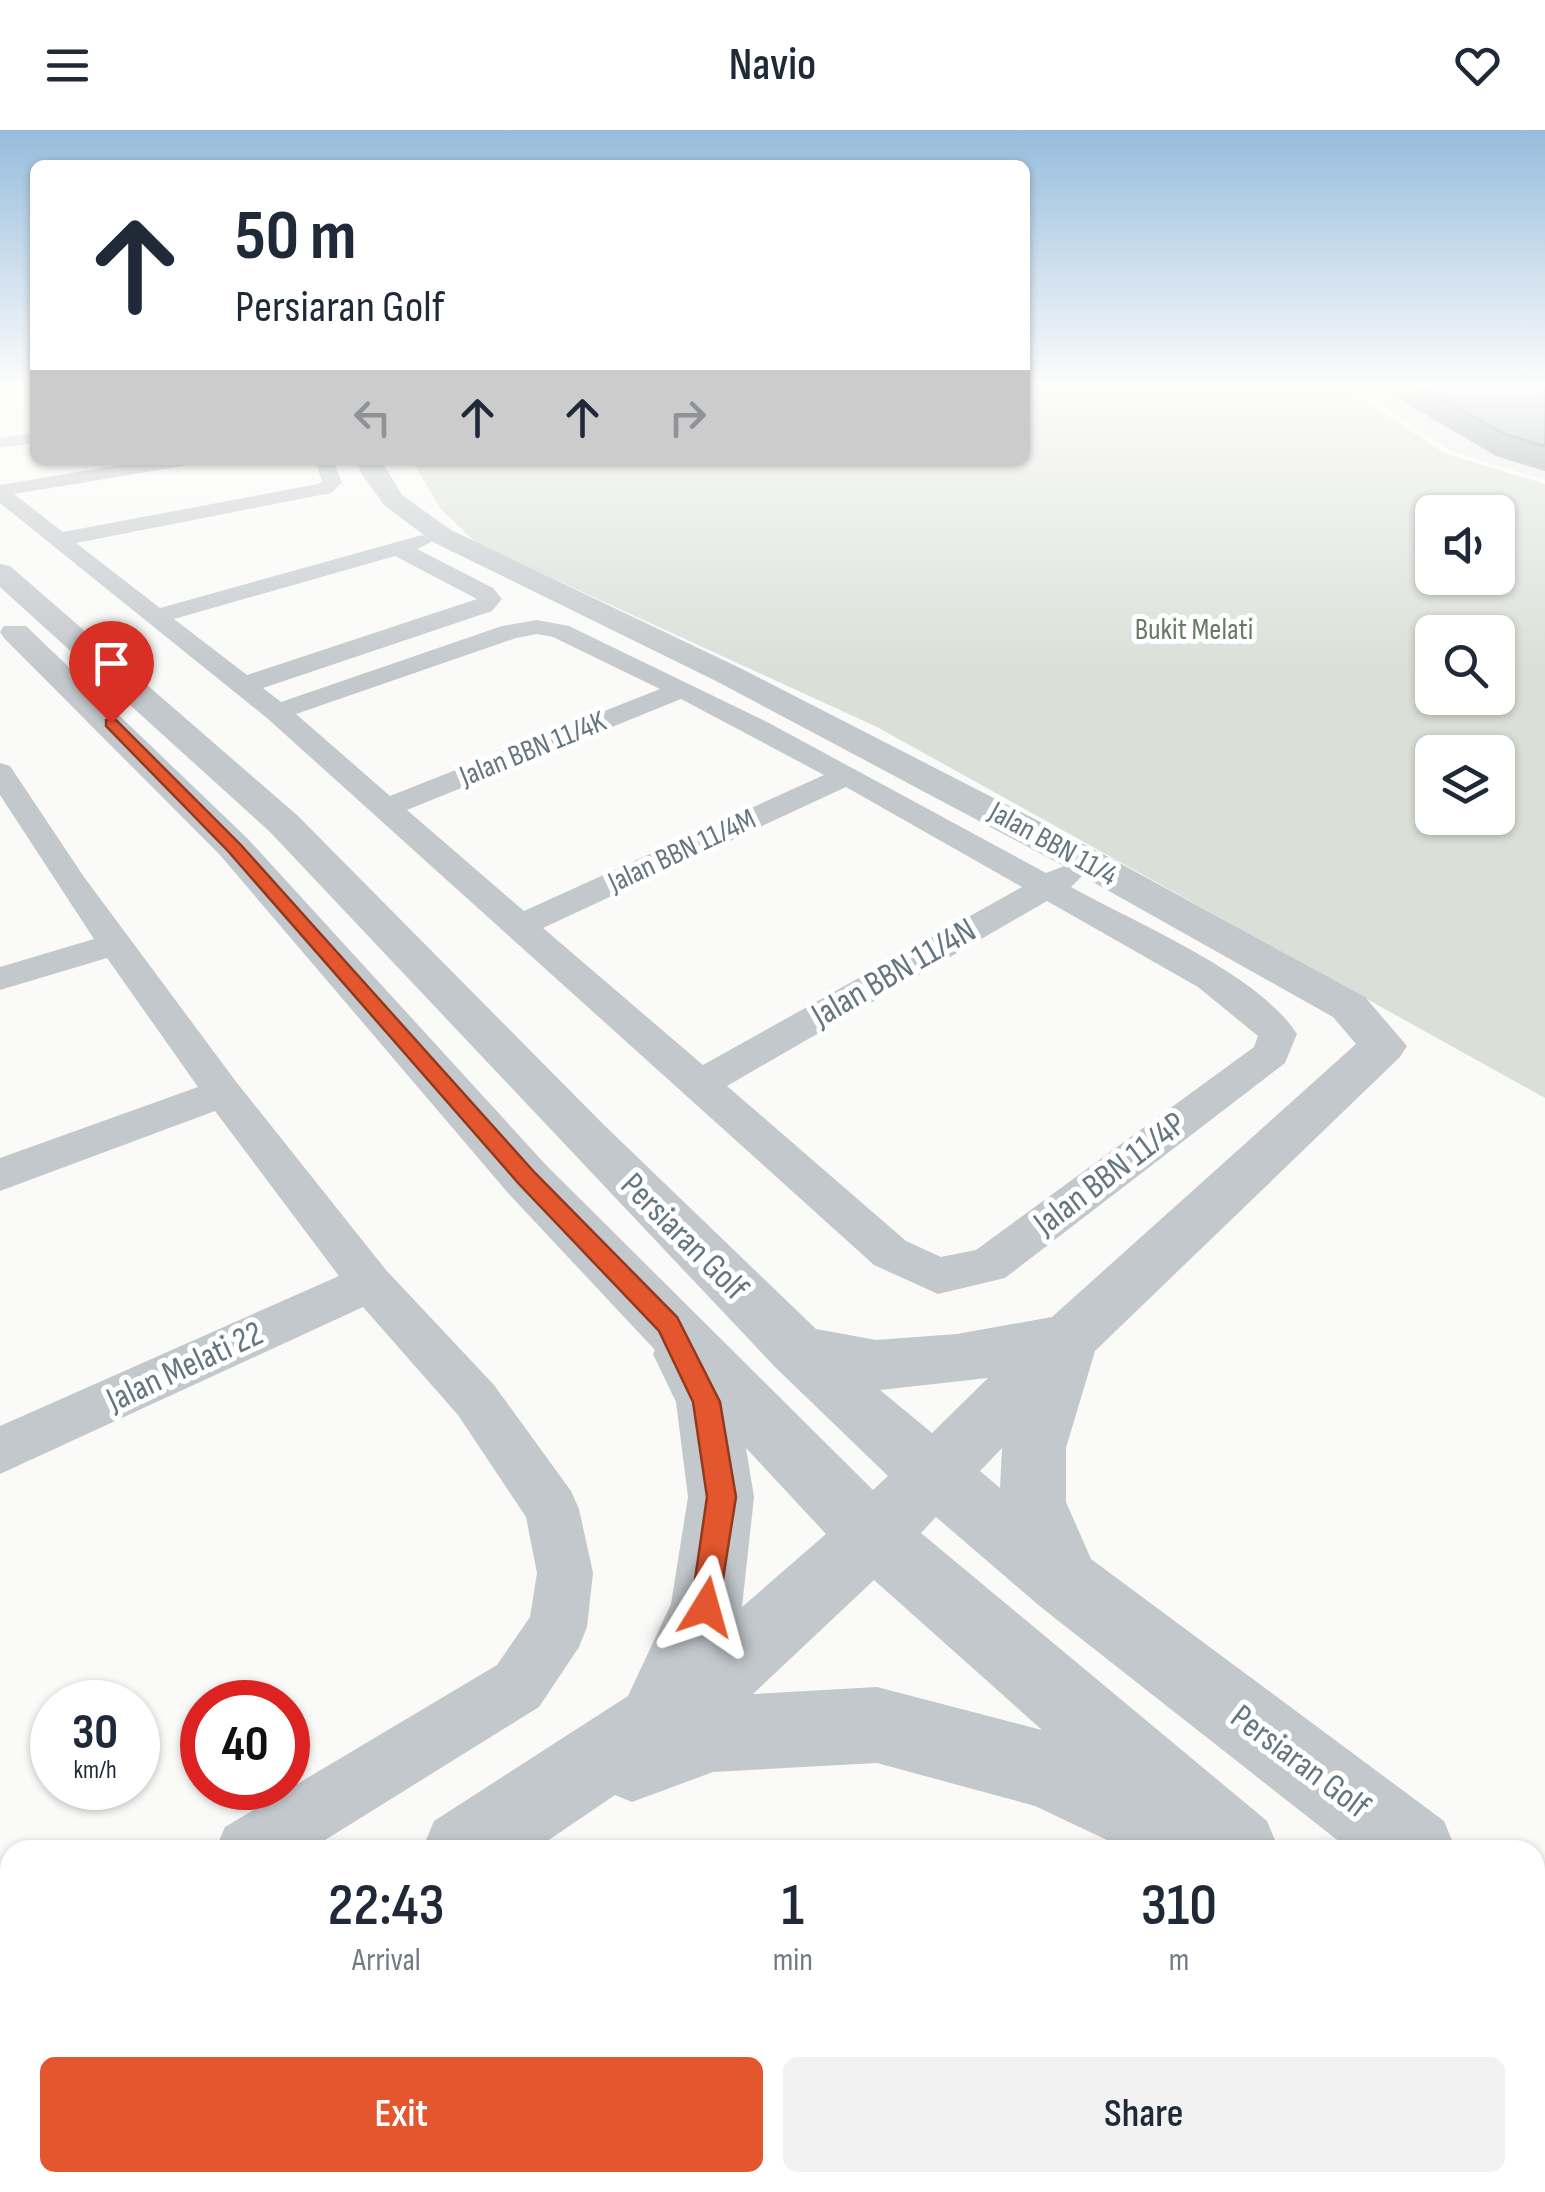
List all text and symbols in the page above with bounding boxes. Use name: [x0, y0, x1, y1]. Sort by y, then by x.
icon: menu: [40, 38, 95, 93]
text: Navio: [729, 38, 816, 93]
icon: heart: [1450, 38, 1505, 93]
text: 50 m: [235, 195, 356, 279]
icon: ahead: [70, 200, 200, 330]
text: Persiaran Golf: [235, 280, 445, 335]
icon: left: [345, 390, 400, 445]
icon: ahead: [450, 390, 505, 445]
icon: ahead: [555, 390, 610, 445]
icon: right: [660, 390, 715, 445]
map controls: [1415, 495, 1515, 835]
button: sound: [1415, 495, 1515, 595]
park label: Bukit Melati: [1135, 612, 1253, 648]
button: search: [1415, 615, 1515, 715]
pin: [69, 621, 154, 724]
icon: arrive: [84, 636, 139, 691]
street label: Jalan BBN 11/4K: [454, 703, 612, 795]
button: layers: [1415, 735, 1515, 835]
street label: Jalan BBN 11/4: [982, 794, 1123, 894]
street label: Jalan BBN 11/4M: [602, 801, 762, 901]
street label: Jalan BBN 11/4N: [803, 909, 984, 1038]
street label: Jalan BBN 11/4P: [1025, 1103, 1194, 1246]
street label: Persiaran Golf: [611, 1164, 757, 1310]
street label: Jalan Melati 22: [99, 1312, 270, 1422]
position arrow: [654, 1555, 758, 1659]
speed limit sign: 40: [180, 1680, 310, 1810]
street label: Persiaran Golf: [1222, 1696, 1379, 1829]
text: 30: [72, 1703, 118, 1763]
text: km/h: [73, 1755, 117, 1786]
text: 22:43: [328, 1870, 445, 1942]
text: 1: [782, 1870, 804, 1942]
text: 310: [1141, 1870, 1217, 1942]
text: Arrival: [352, 1941, 421, 1980]
text: min: [773, 1941, 813, 1980]
text: m: [1169, 1941, 1189, 1980]
button: Exit: [40, 2057, 763, 2172]
button: Share: [783, 2057, 1505, 2172]

